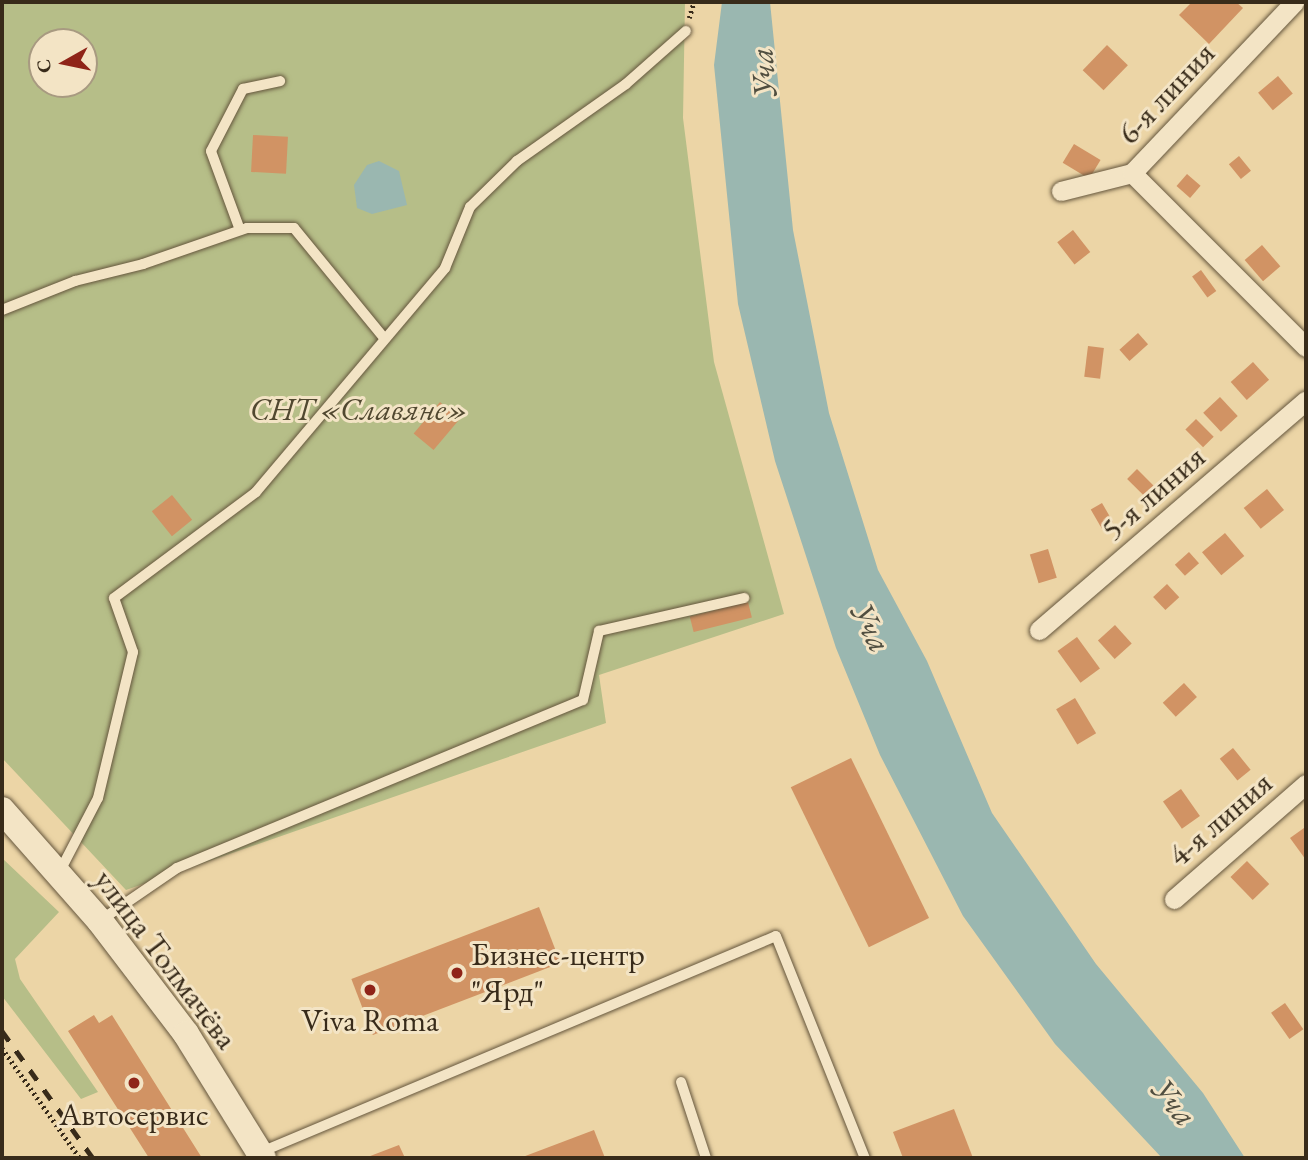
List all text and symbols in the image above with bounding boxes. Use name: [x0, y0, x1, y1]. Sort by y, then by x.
north arrow: [28, 28, 98, 98]
street label: 6-я линия: [1109, 34, 1223, 152]
water label: Уча: [741, 46, 785, 100]
text: С: [30, 57, 57, 75]
park label: СНТ «Славяне»: [250, 390, 468, 428]
street label: 5-я линия: [1093, 438, 1213, 548]
water label: Уча: [842, 595, 900, 659]
street label: 4-я линия: [1160, 764, 1280, 874]
street label: улица Толмачёва: [86, 862, 246, 1056]
place label: Бизнес-центр "Ярд": [471, 936, 645, 1011]
marker: Бизнес-центр "Ярд": [449, 965, 465, 981]
marker: Viva Roma: [362, 982, 378, 998]
place label: Viva Roma: [301, 1001, 439, 1039]
water label: Уча: [1143, 1070, 1205, 1134]
marker: Автосервис: [126, 1075, 142, 1091]
place label: Автосервис: [59, 1095, 209, 1133]

